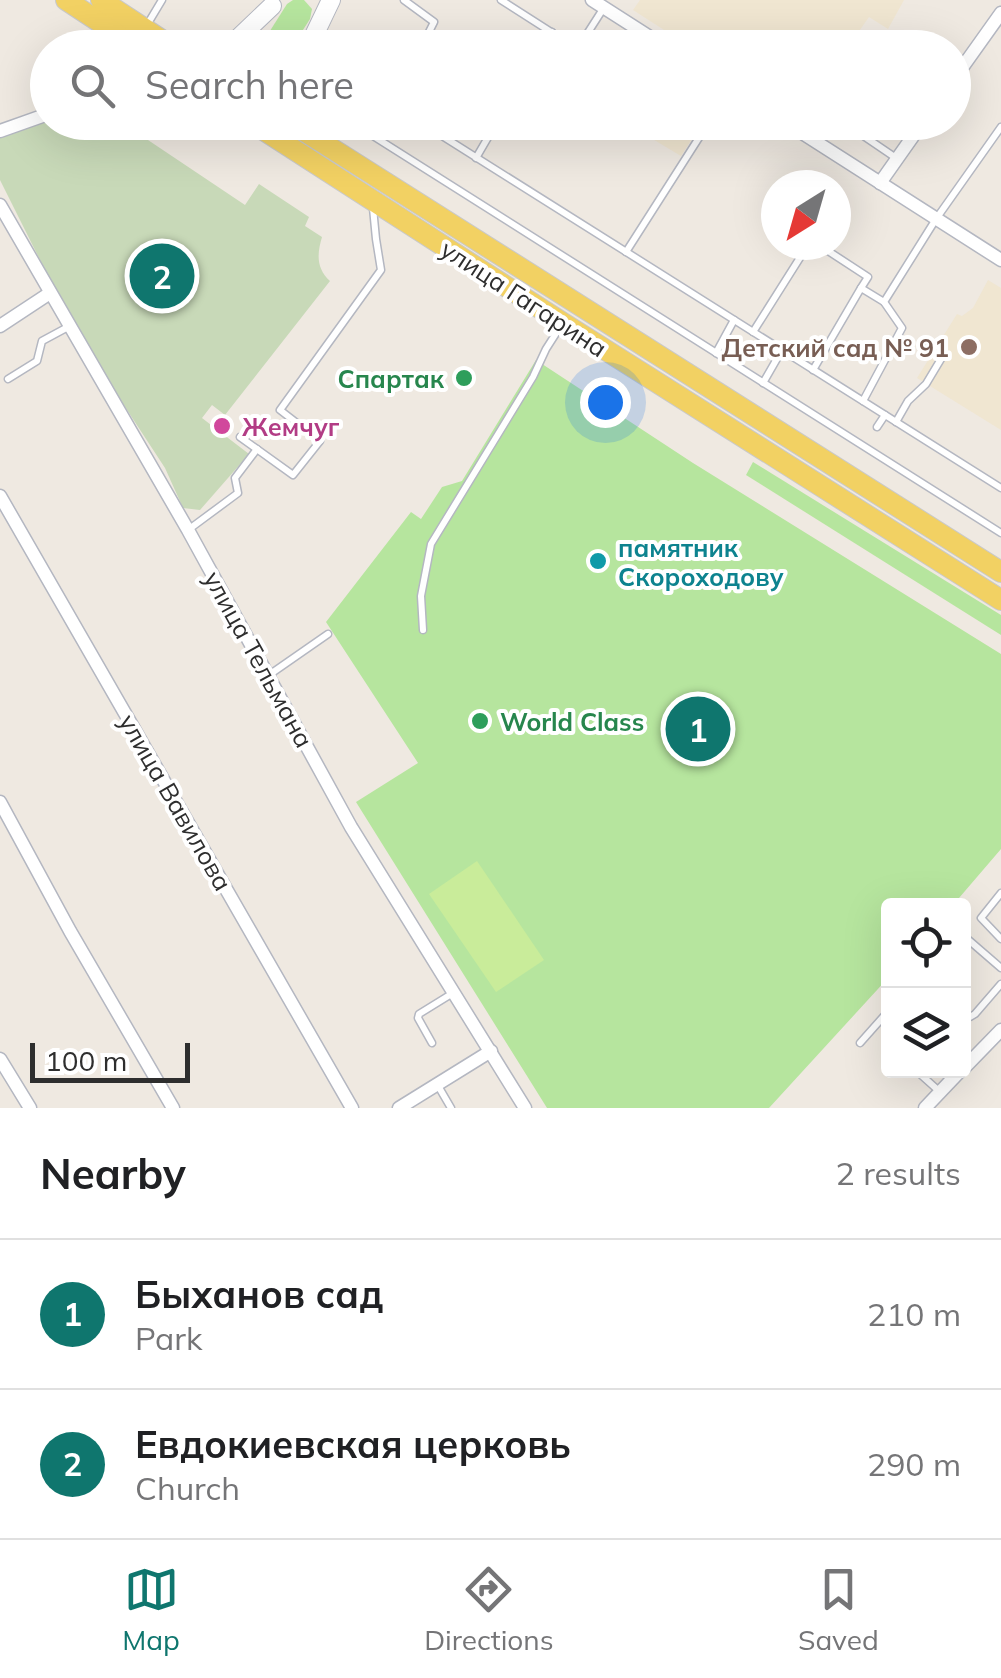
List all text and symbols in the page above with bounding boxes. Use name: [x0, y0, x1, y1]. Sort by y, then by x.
search box: [30, 30, 971, 140]
icon: search: [65, 58, 120, 113]
text: Search here: [145, 61, 354, 109]
north arrow: [761, 170, 851, 260]
street label: улица Гагарина: [435, 233, 613, 363]
pin: 2: [130, 238, 194, 314]
place label: Детский сад № 91: [721, 332, 949, 363]
marker: Детский сад № 91: [958, 336, 980, 358]
place label: Спартак: [338, 363, 445, 394]
marker: Спартак: [453, 367, 475, 389]
your location: [580, 377, 631, 428]
place label: Жемчуг: [242, 411, 340, 442]
marker: Жемчуг: [211, 415, 233, 437]
place label: памятник Скороходову: [618, 532, 784, 592]
marker: памятник Скороходову: [587, 550, 609, 572]
street label: улица Тельмана: [198, 565, 320, 753]
pin: 1: [666, 692, 730, 766]
place label: World Class: [500, 706, 644, 737]
street label: улица Вавилова: [113, 708, 239, 896]
marker: World Class: [469, 710, 491, 732]
map controls: [881, 898, 971, 1078]
button: locate: [881, 898, 971, 988]
button: layers: [881, 988, 971, 1078]
scale bar: [30, 1038, 190, 1082]
text: 100 m: [45, 1043, 127, 1078]
text: Nearby: [40, 1147, 186, 1200]
text: 2 results: [836, 1153, 961, 1193]
text: Быханов сад: [135, 1270, 383, 1318]
text: 1: [63, 1294, 82, 1334]
text: 210 m: [867, 1294, 961, 1334]
text: Park: [135, 1318, 202, 1358]
text: Евдокиевская церковь: [135, 1420, 571, 1468]
text: 2: [63, 1444, 82, 1484]
text: 290 m: [867, 1444, 961, 1484]
text: Church: [135, 1468, 240, 1508]
tab: Map: [122, 1562, 180, 1657]
tab: Directions: [424, 1562, 554, 1657]
tab: Saved: [798, 1562, 879, 1657]

